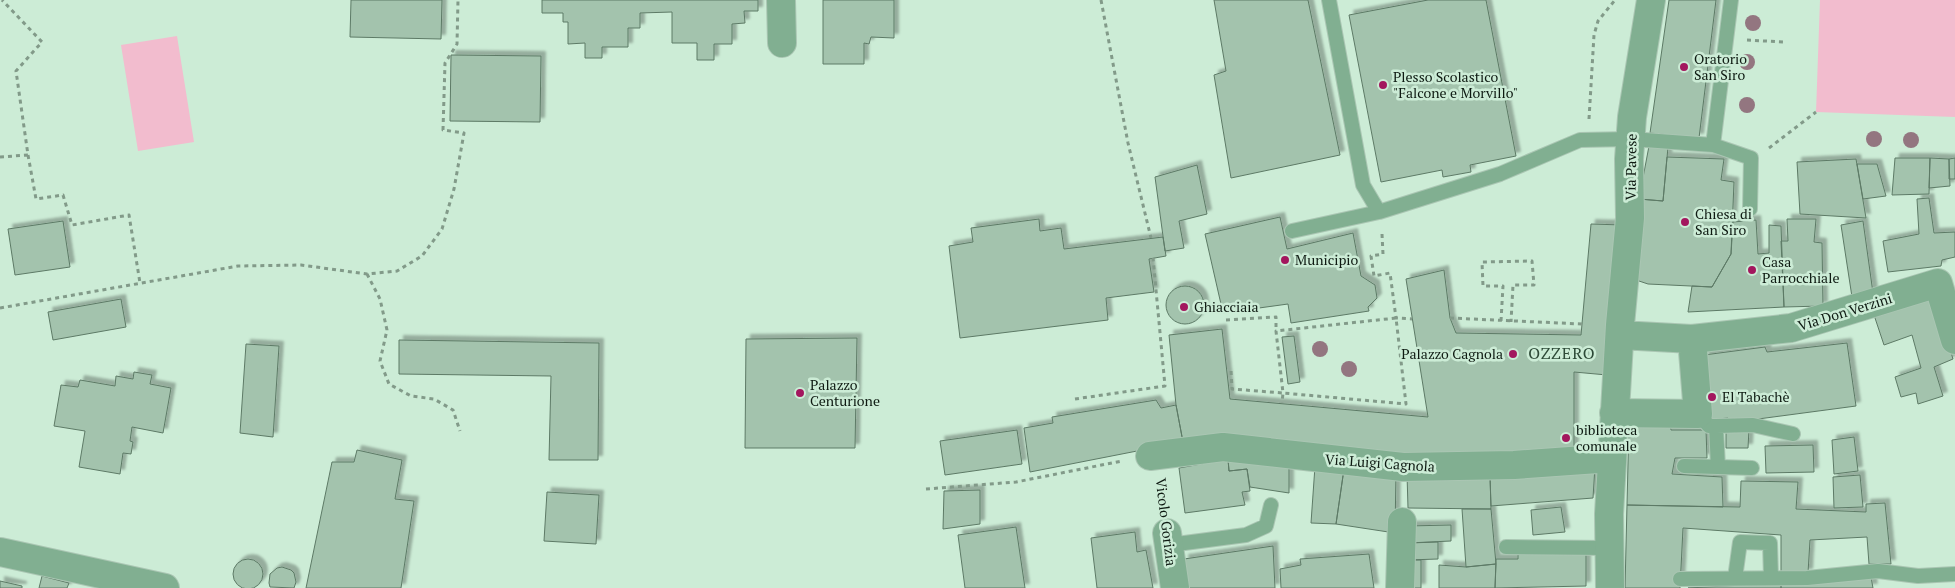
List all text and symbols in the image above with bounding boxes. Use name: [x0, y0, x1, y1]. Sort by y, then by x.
place label: Oratorio San Siro: [1694, 49, 1747, 84]
marker: Oratorio San Siro: [1678, 61, 1690, 73]
place label: Plesso Scolastico "Falcone e Morvillo": [1393, 67, 1518, 102]
marker: Plesso Scolastico "Falcone e Morvillo": [1377, 79, 1389, 91]
street label: Via Pavese: [1620, 134, 1641, 200]
place label: Chiesa di San Siro: [1695, 204, 1752, 239]
marker: Chiesa di San Siro: [1679, 216, 1691, 228]
place label: Municipio: [1295, 250, 1359, 269]
place label: Casa Parrocchiale: [1762, 252, 1839, 287]
marker: Municipio: [1279, 254, 1291, 266]
marker: Casa Parrocchiale: [1746, 264, 1758, 276]
street label: Via Don Verzini: [1795, 288, 1894, 335]
place label: Ghiacciaia: [1194, 297, 1259, 316]
marker: Ghiacciaia: [1178, 301, 1190, 313]
district label: OZZERO: [1528, 342, 1596, 364]
place label: Palazzo Cagnola: [1401, 344, 1503, 363]
marker: Palazzo Cagnola: [1507, 348, 1519, 360]
place label: Palazzo Centurione: [810, 375, 880, 410]
marker: Palazzo Centurione: [794, 387, 806, 399]
place label: El Tabachè: [1722, 387, 1790, 406]
marker: El Tabachè: [1706, 391, 1718, 403]
place label: biblioteca comunale: [1576, 420, 1637, 455]
marker: biblioteca comunale: [1560, 432, 1572, 444]
street label: Via Luigi Cagnola: [1325, 449, 1436, 476]
street label: Vicolo Gorizia: [1152, 477, 1181, 567]

